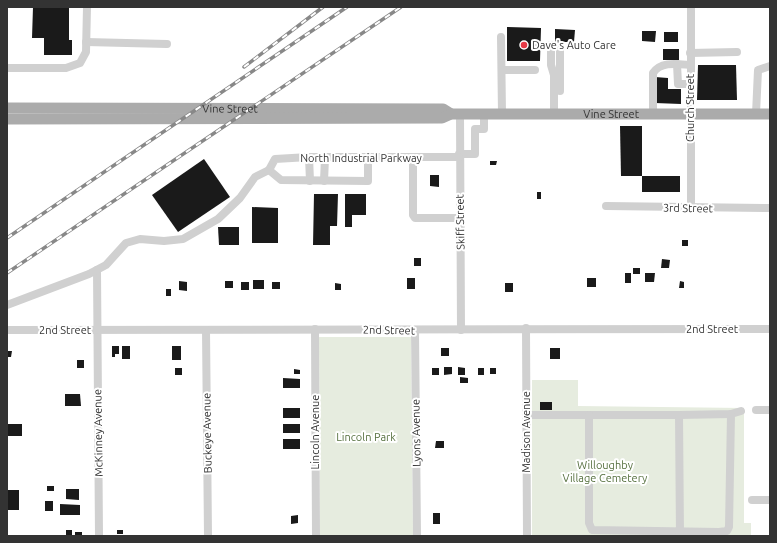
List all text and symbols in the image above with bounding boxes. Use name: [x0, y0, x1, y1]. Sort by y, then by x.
place label: Dave's Auto Care: [532, 39, 616, 51]
marker: Dave's Auto Care: [519, 40, 529, 50]
street label: Church Street: [684, 73, 696, 142]
street label: Vine Street: [202, 102, 259, 115]
street label: Vine Street: [583, 108, 640, 120]
street label: North Industrial Parkway: [300, 152, 423, 164]
street label: Skiff Street: [454, 193, 466, 250]
street label: 3rd Street: [663, 202, 714, 214]
street label: 2nd Street: [686, 323, 739, 335]
street label: 2nd Street: [39, 324, 92, 336]
street label: 2nd Street: [363, 324, 416, 336]
street label: McKinney Avenue: [91, 389, 105, 477]
street label: Madison Avenue: [520, 391, 532, 473]
street label: Buckeye Avenue: [200, 393, 214, 473]
street label: Lincoln Avenue: [309, 395, 321, 469]
street label: Lyons Avenue: [409, 399, 423, 467]
park label: Lincoln Park: [336, 431, 396, 443]
park label: Willoughby Village Cemetery: [563, 459, 648, 484]

